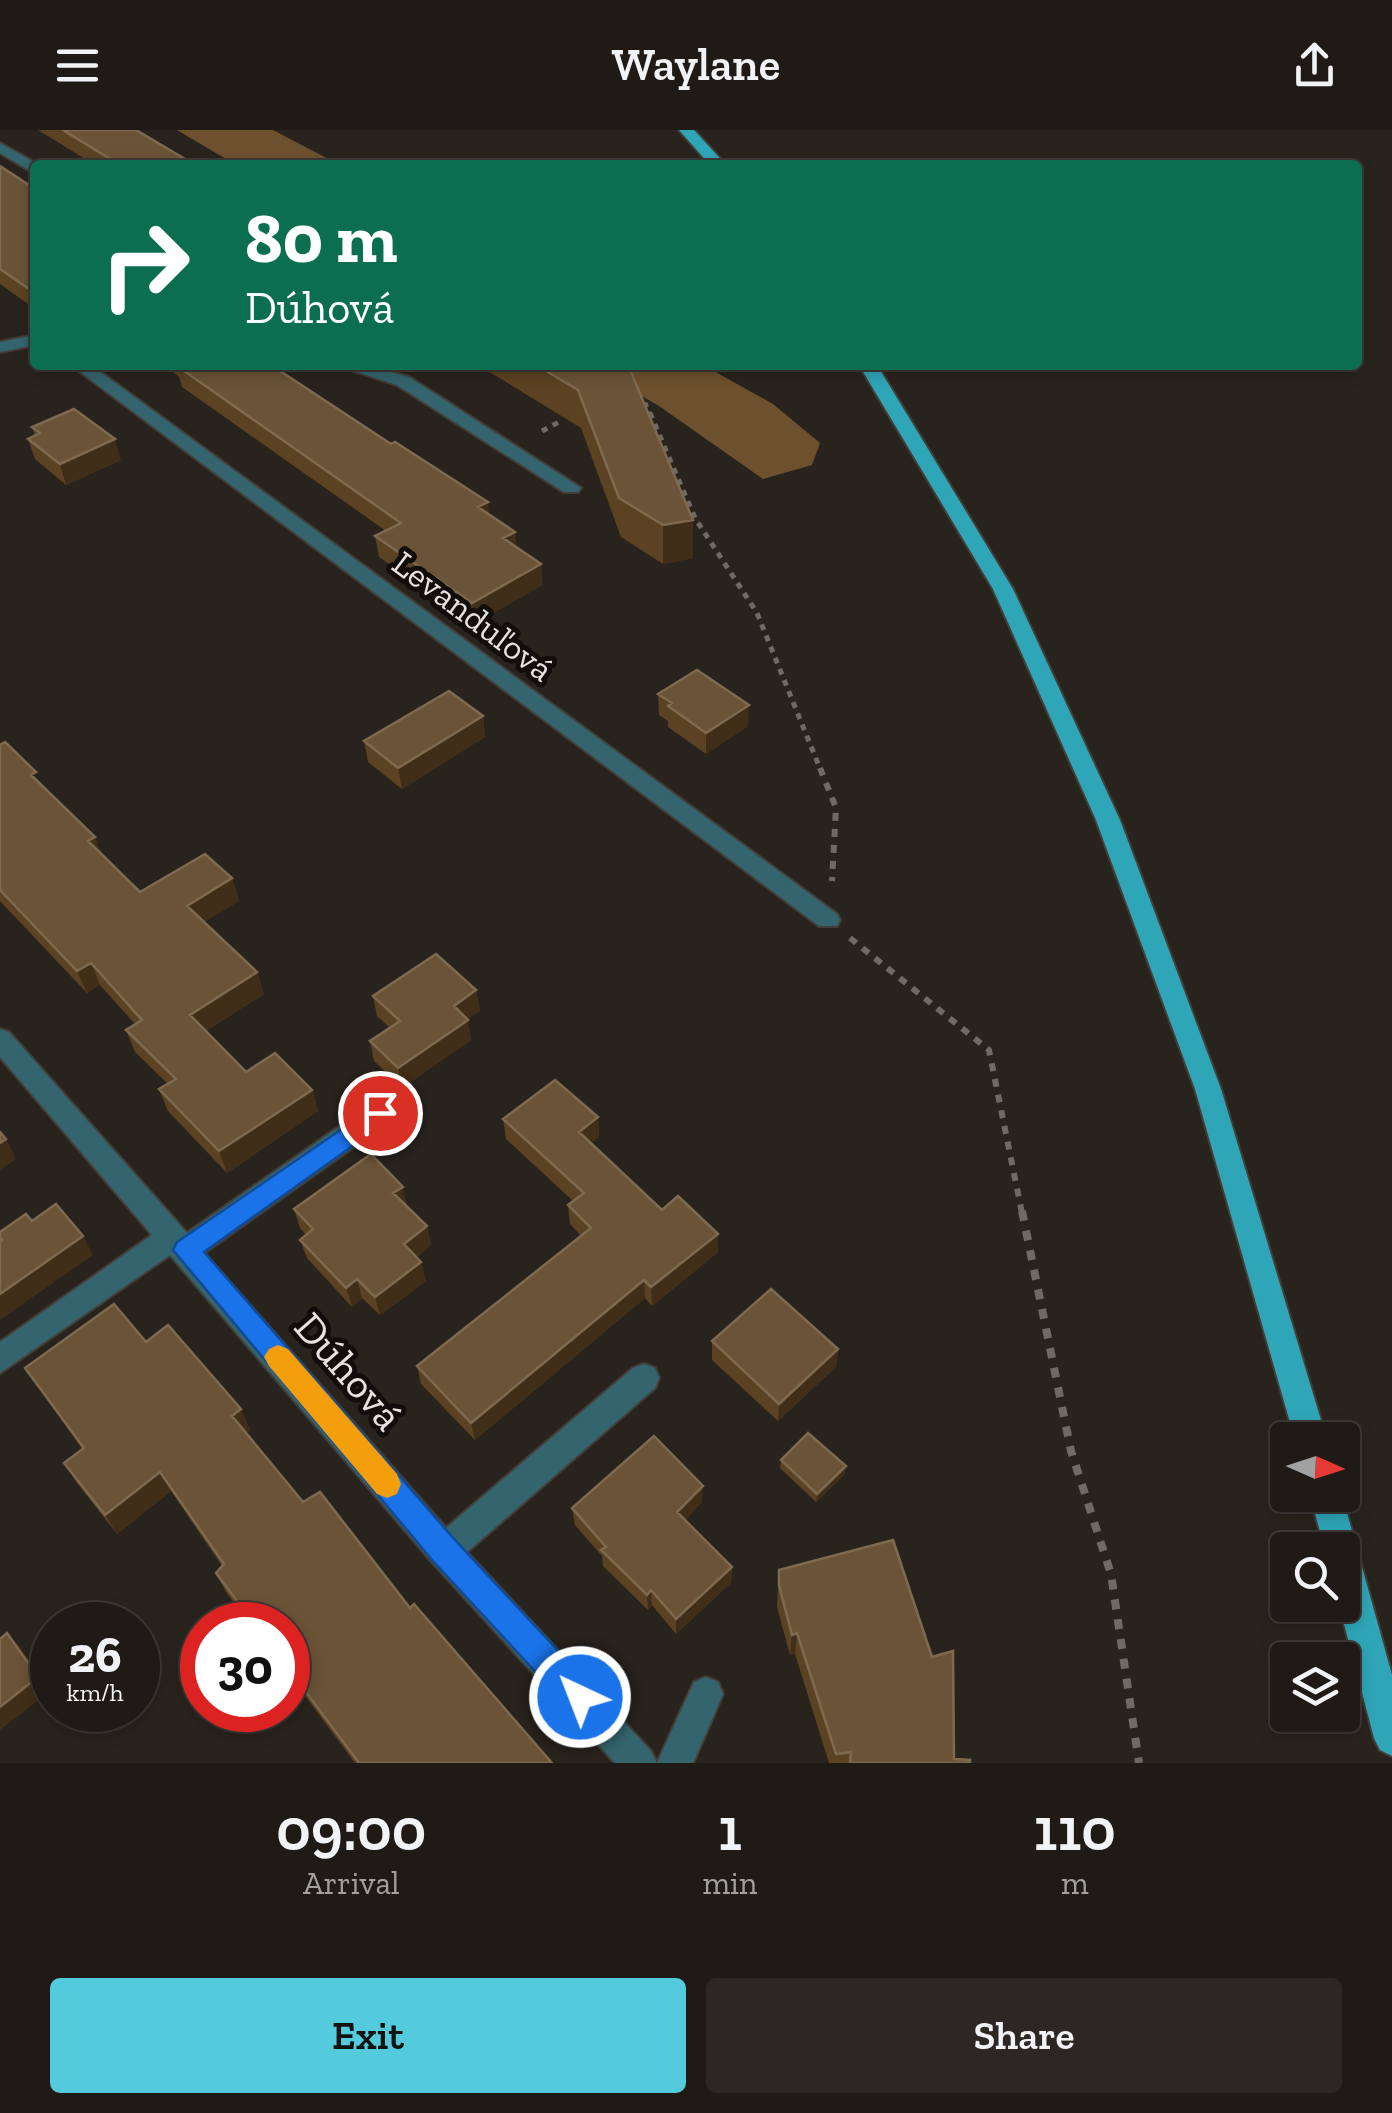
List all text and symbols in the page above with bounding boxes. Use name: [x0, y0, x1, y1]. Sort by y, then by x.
icon: menu: [50, 38, 105, 93]
text: Waylane: [612, 38, 780, 92]
icon: share: [1287, 38, 1342, 93]
text: 80 m: [245, 196, 397, 280]
icon: right: [80, 200, 210, 330]
text: Dúhová: [245, 281, 394, 335]
street label: Levanduľová: [384, 542, 562, 690]
pin: [338, 1071, 423, 1156]
icon: arrive: [353, 1086, 408, 1141]
street label: Dúhová: [284, 1302, 414, 1440]
north arrow: [1270, 1422, 1360, 1512]
map controls: [1270, 1422, 1360, 1732]
button: search: [1270, 1532, 1360, 1622]
speed limit sign: 30: [180, 1602, 310, 1732]
text: 26: [68, 1625, 122, 1685]
button: layers: [1270, 1642, 1360, 1732]
position arrow: [528, 1645, 632, 1749]
text: km/h: [66, 1677, 124, 1707]
text: 09:00: [276, 1793, 426, 1865]
text: 1: [718, 1793, 742, 1865]
text: 110: [1034, 1793, 1116, 1865]
text: Arrival: [303, 1864, 399, 1902]
text: min: [702, 1864, 757, 1902]
text: m: [1061, 1864, 1089, 1902]
button: Exit: [50, 1978, 686, 2093]
button: Share: [706, 1978, 1342, 2093]

